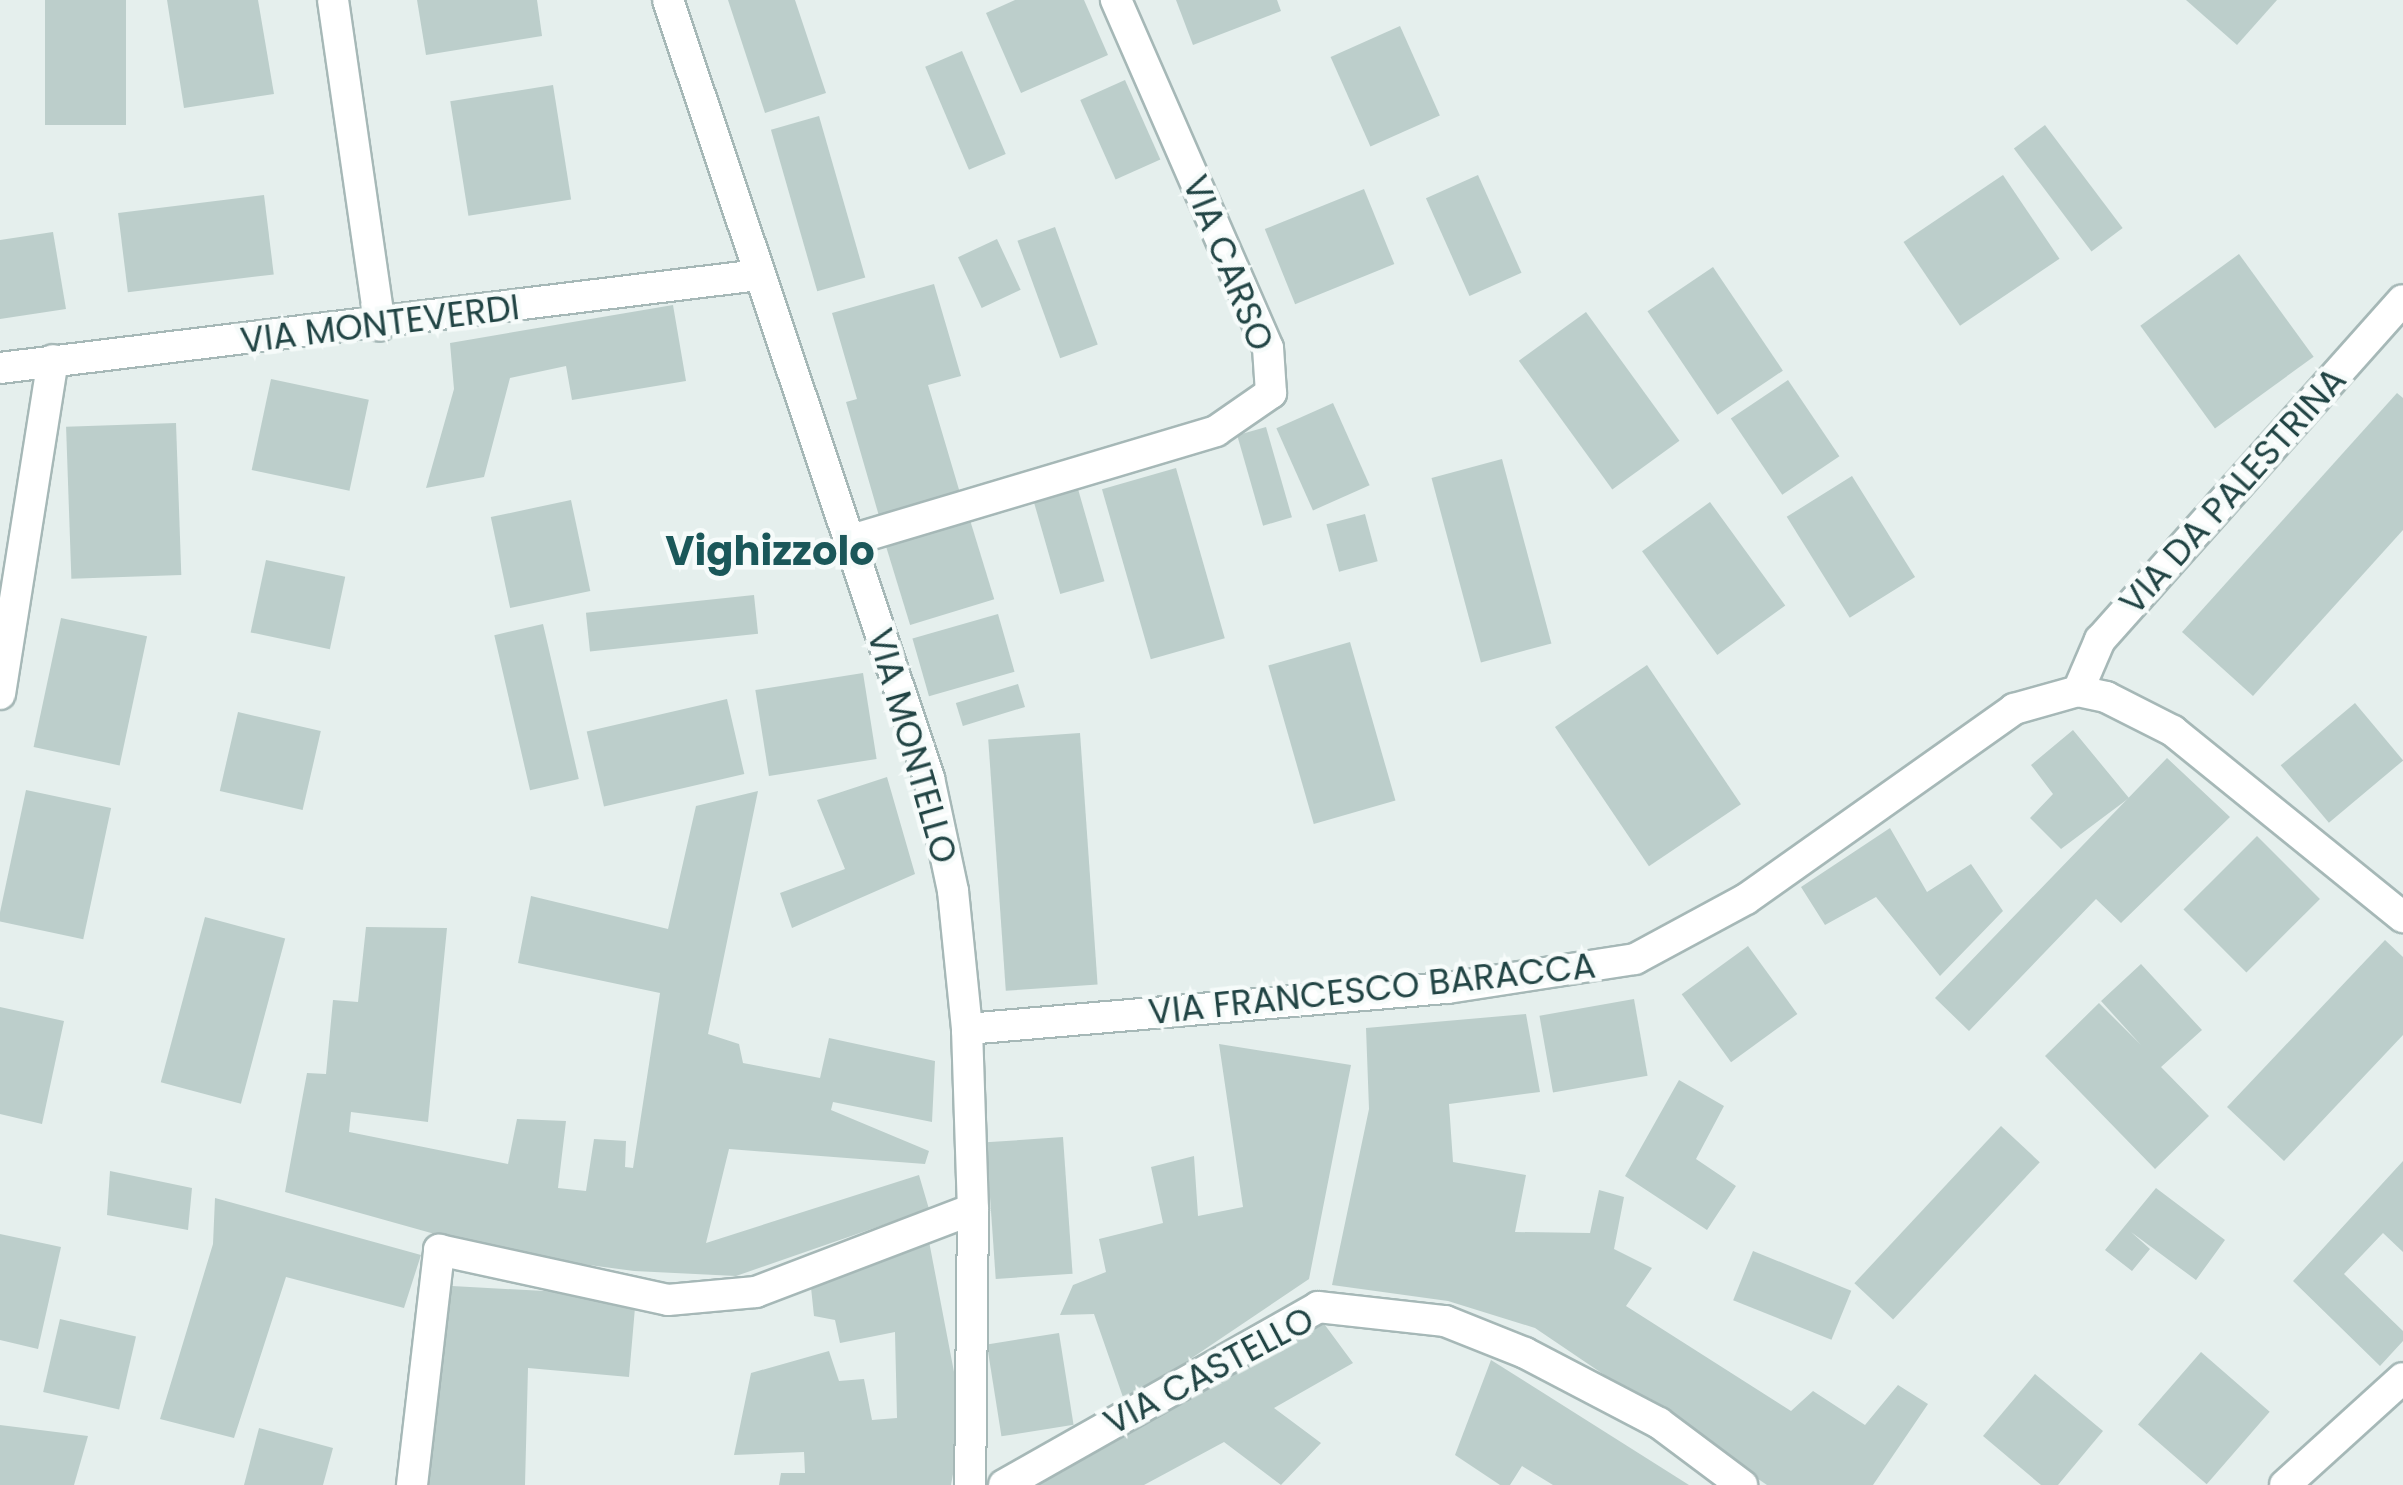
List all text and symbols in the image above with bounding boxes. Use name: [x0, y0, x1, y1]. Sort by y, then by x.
street label: VIA CARSO: [1174, 169, 1282, 357]
street label: VIA MONTEVERDI: [238, 286, 522, 362]
street label: VIA DA PALESTRINA: [2111, 359, 2355, 623]
district label: Vighizzolo: [665, 527, 875, 575]
street label: VIA MONTELLO: [858, 624, 966, 868]
street label: VIA FRANCESCO BARACCA: [1146, 945, 1598, 1033]
street label: VIA CASTELLO: [1097, 1298, 1321, 1444]

